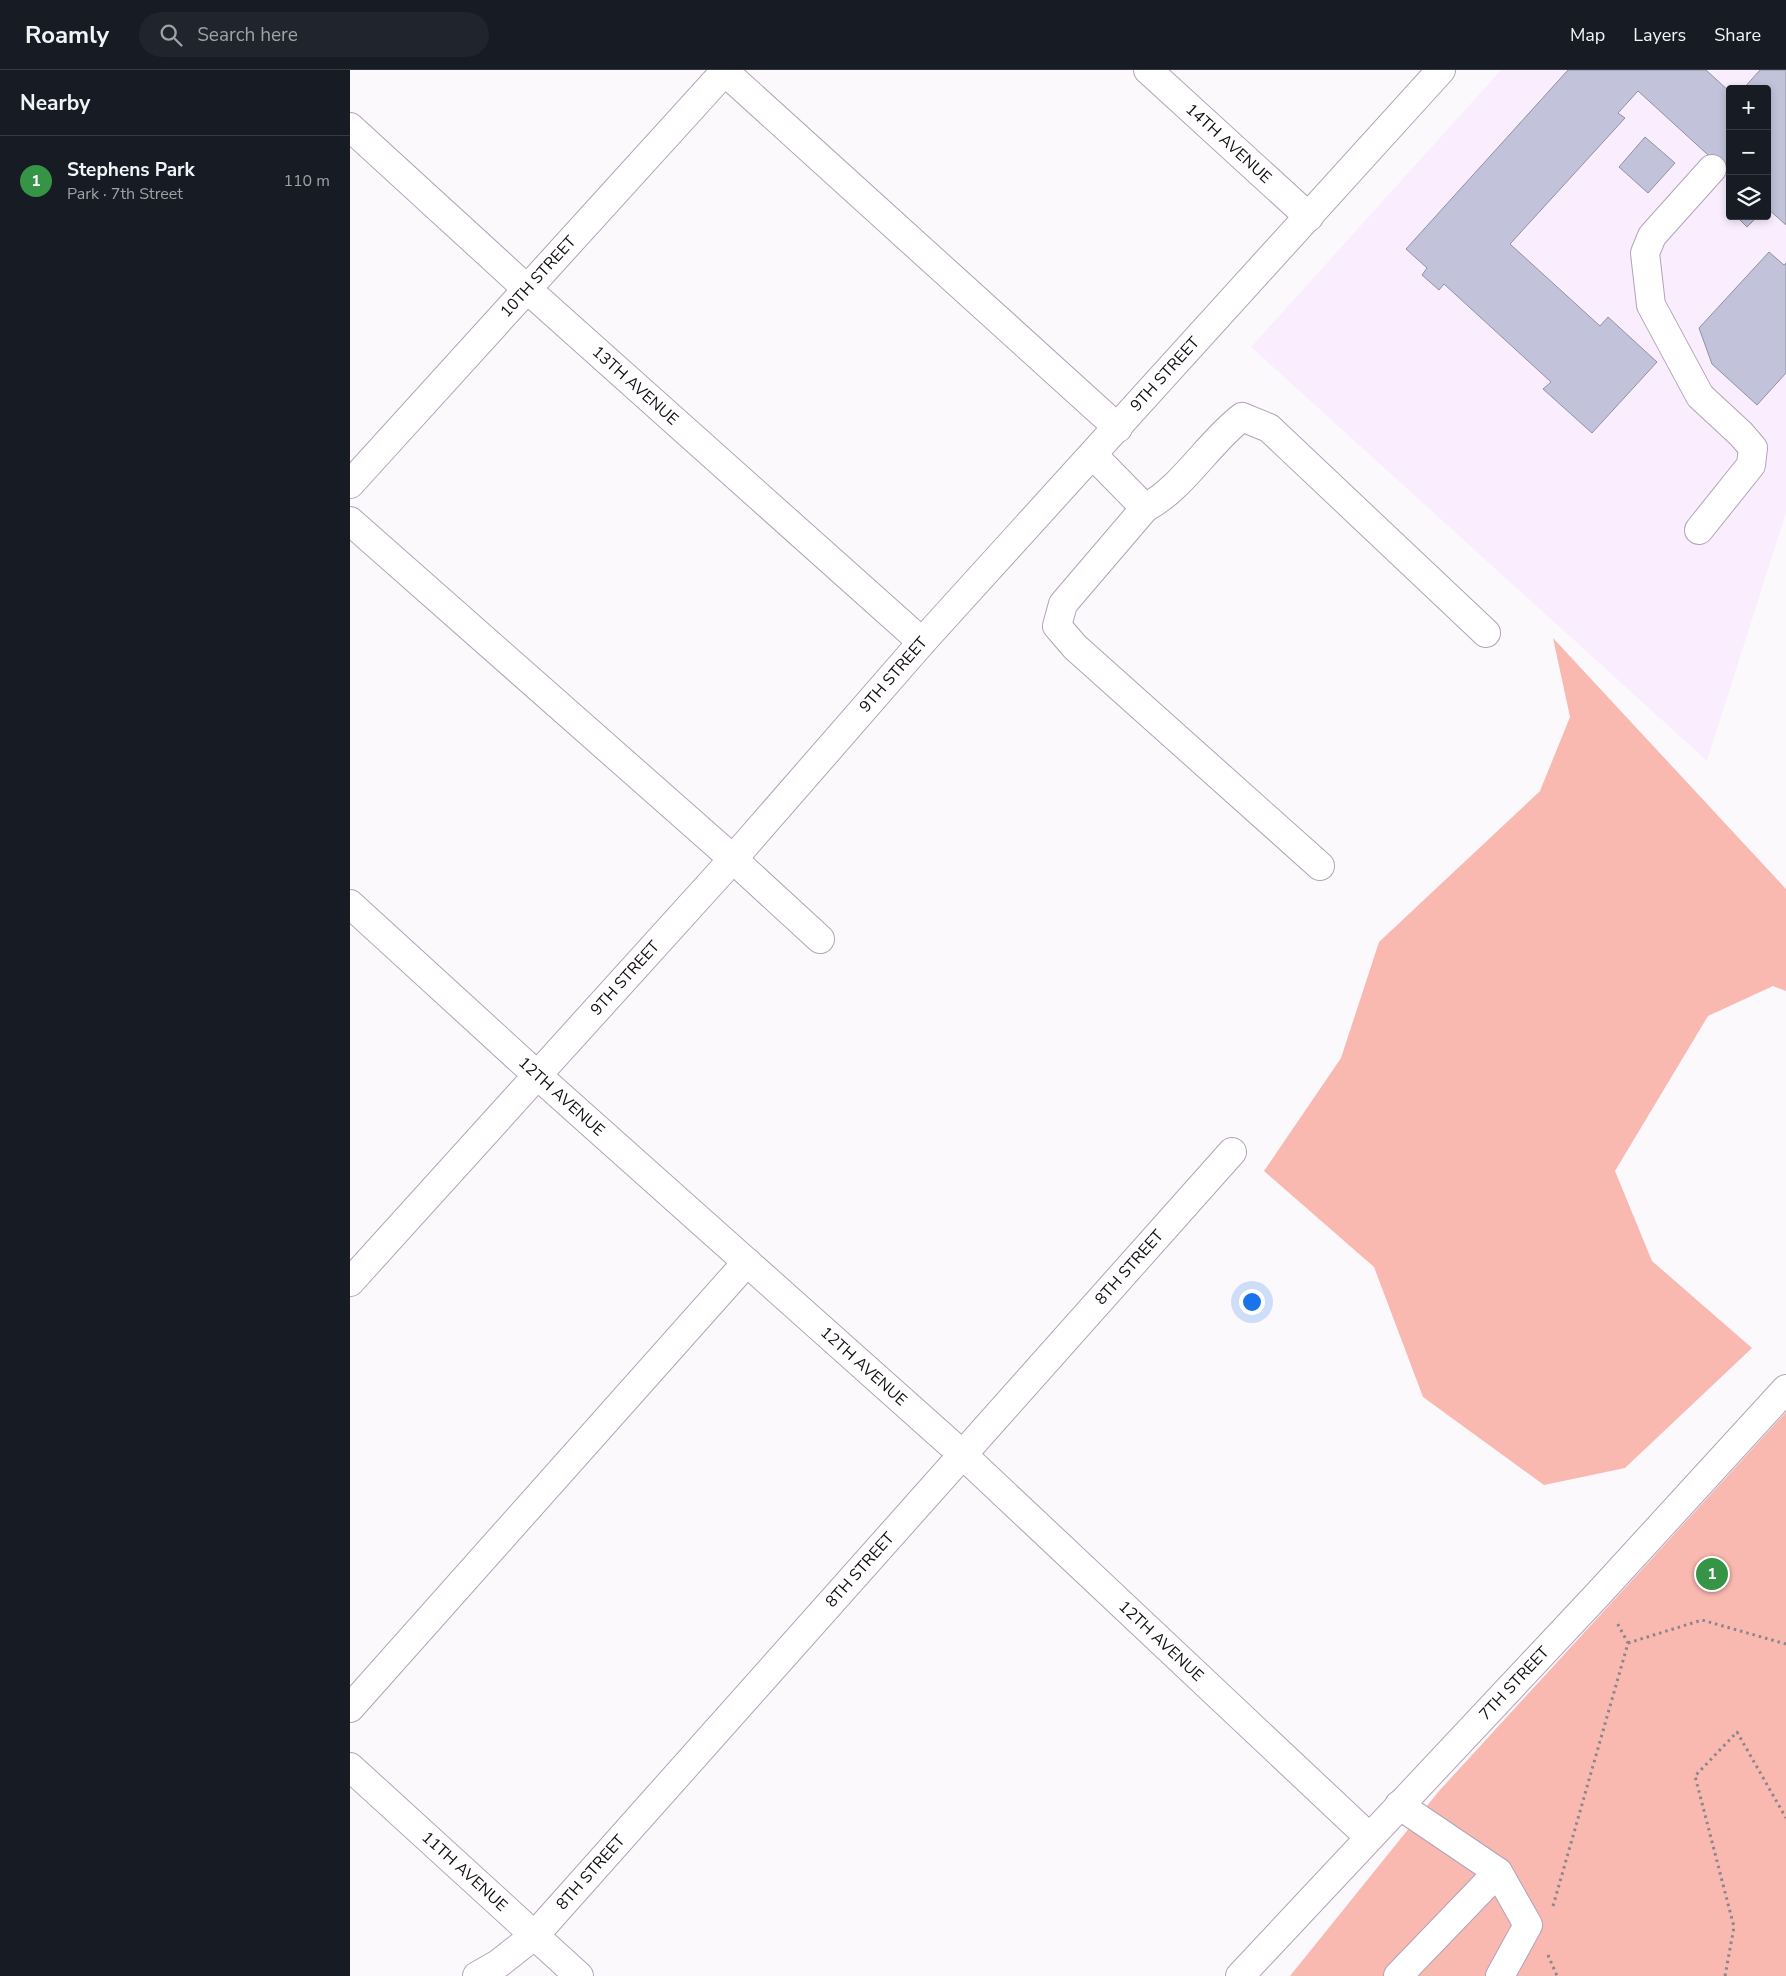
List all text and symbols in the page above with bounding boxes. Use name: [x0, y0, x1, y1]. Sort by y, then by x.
search box: [139, 12, 489, 57]
text: Roamly: [25, 19, 109, 51]
icon: search: [157, 21, 185, 49]
text: Search here: [197, 22, 298, 48]
text: Map: [1570, 23, 1605, 47]
text: Layers: [1633, 23, 1686, 47]
text: Share: [1714, 23, 1761, 47]
map controls: [1726, 85, 1771, 220]
button: +: [1726, 85, 1771, 130]
text: Nearby: [20, 89, 90, 117]
street label: 14TH AVENUE: [1181, 99, 1276, 188]
button: −: [1726, 130, 1771, 175]
text: Stephens Park: [67, 157, 195, 183]
text: 1: [31, 170, 41, 192]
text: 110 m: [283, 170, 330, 192]
button: layers: [1726, 175, 1771, 220]
text: Park · 7th Street: [67, 183, 183, 205]
street label: 10TH STREET: [495, 231, 581, 322]
street label: 9TH STREET: [1125, 332, 1205, 416]
street label: 13TH AVENUE: [587, 341, 683, 430]
street label: 9TH STREET: [854, 632, 933, 717]
street label: 9TH STREET: [586, 936, 665, 1020]
street label: 12TH AVENUE: [513, 1052, 609, 1141]
street label: 8TH STREET: [1090, 1225, 1169, 1310]
your location: [1239, 1289, 1265, 1315]
street label: 12TH AVENUE: [816, 1322, 912, 1411]
street label: 8TH STREET: [821, 1527, 900, 1612]
pin: 1: [1696, 1555, 1728, 1593]
street label: 12TH AVENUE: [1114, 1596, 1208, 1687]
street label: 7TH STREET: [1474, 1642, 1555, 1725]
street label: 11TH AVENUE: [417, 1827, 512, 1916]
street label: 8TH STREET: [551, 1830, 630, 1915]

